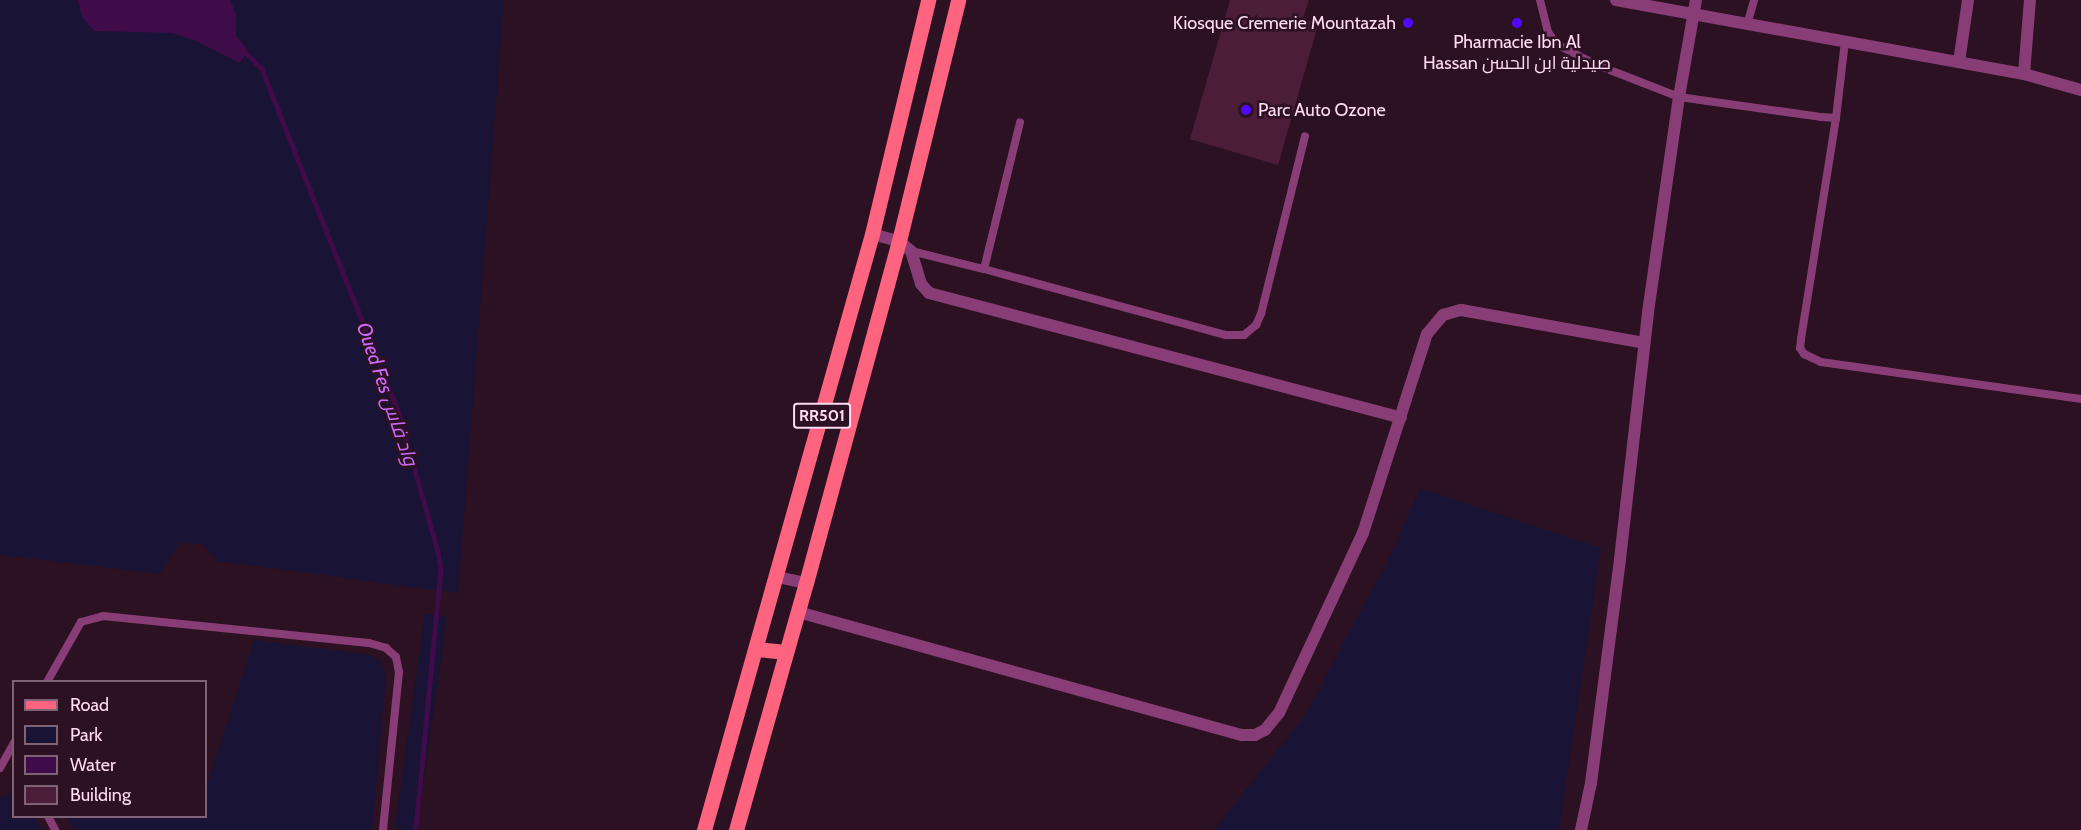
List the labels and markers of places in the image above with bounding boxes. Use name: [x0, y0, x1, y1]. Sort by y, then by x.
place label: Kiosque Cremerie Mountazah: [1173, 12, 1396, 34]
marker: Kiosque Cremerie Mountazah: [1401, 16, 1415, 30]
marker: Pharmacie Ibn Al Hassan صيدلية ابن الحسن: [1510, 16, 1524, 30]
place label: Pharmacie Ibn Al Hassan صيدلية ابن الحسن: [1423, 32, 1611, 74]
place label: Parc Auto Ozone: [1258, 99, 1386, 121]
marker: Parc Auto Ozone: [1239, 103, 1253, 117]

